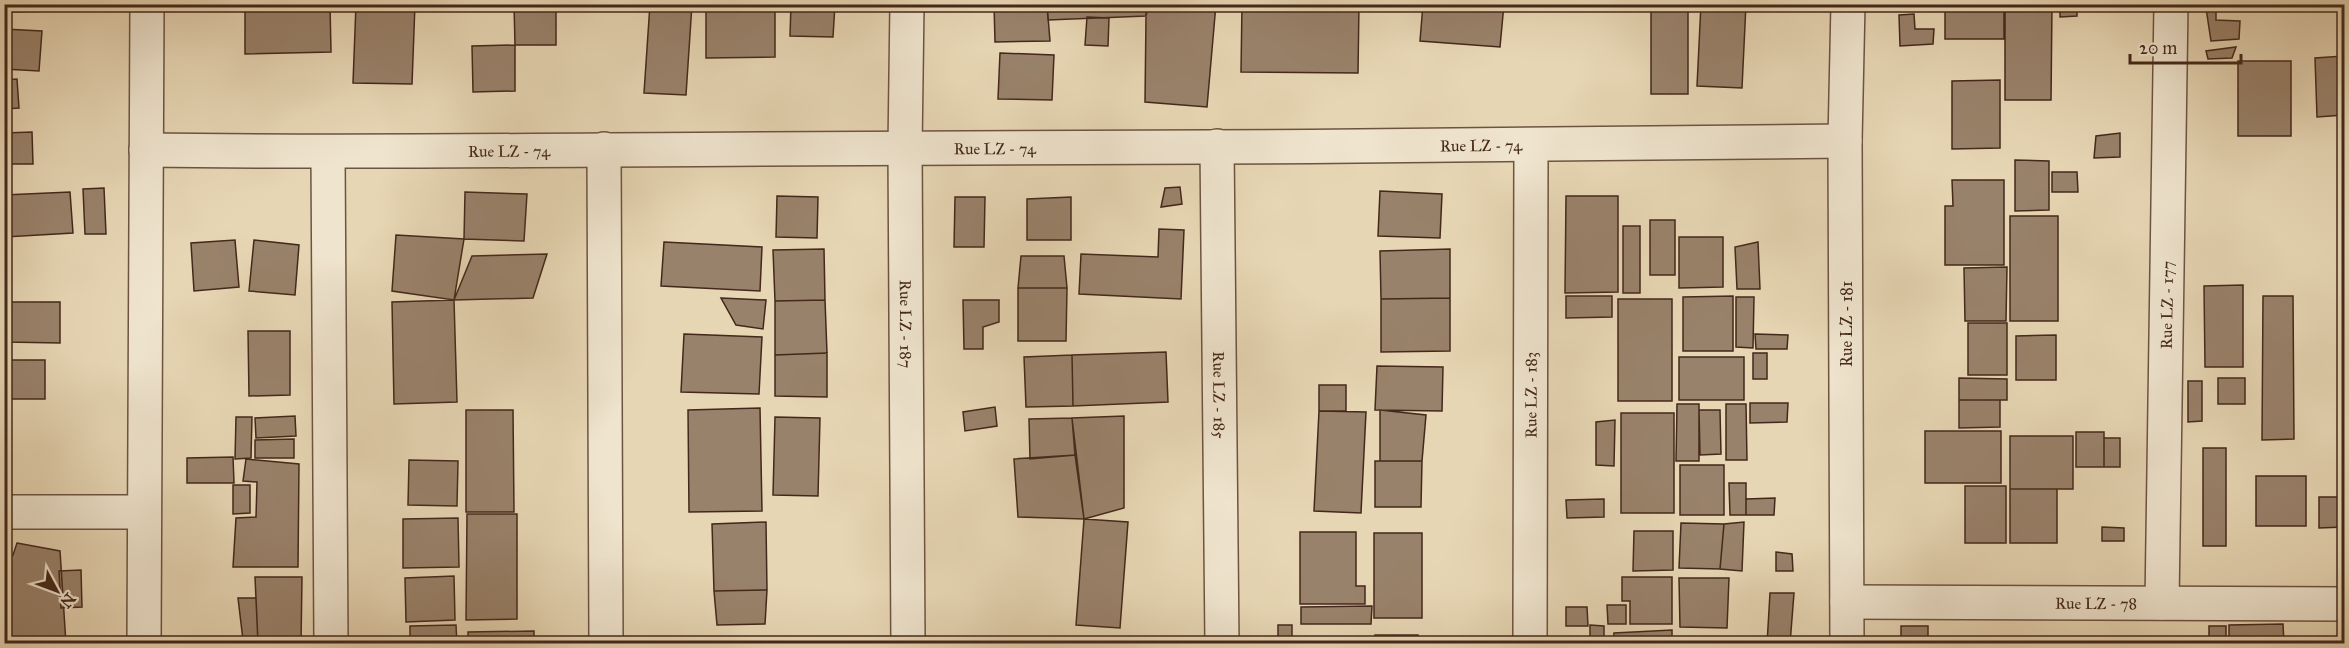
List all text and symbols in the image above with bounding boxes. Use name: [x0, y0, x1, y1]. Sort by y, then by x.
scale bar: [2130, 27, 2241, 65]
text: 20 m: [2139, 37, 2177, 59]
street label: Rue LZ - 74: [1440, 135, 1523, 155]
street label: Rue LZ - 74: [954, 139, 1037, 158]
street label: Rue LZ - 74: [468, 141, 551, 160]
street label: Rue LZ - 177: [2156, 261, 2177, 349]
street label: Rue LZ - 187: [896, 280, 916, 368]
street label: Rue LZ - 181: [1837, 281, 1856, 367]
street label: Rue LZ - 185: [1210, 351, 1229, 439]
street label: Rue LZ - 183: [1521, 352, 1540, 438]
north arrow: [27, 561, 87, 621]
text: N: [56, 589, 80, 612]
street label: Rue LZ - 78: [2055, 593, 2137, 613]

